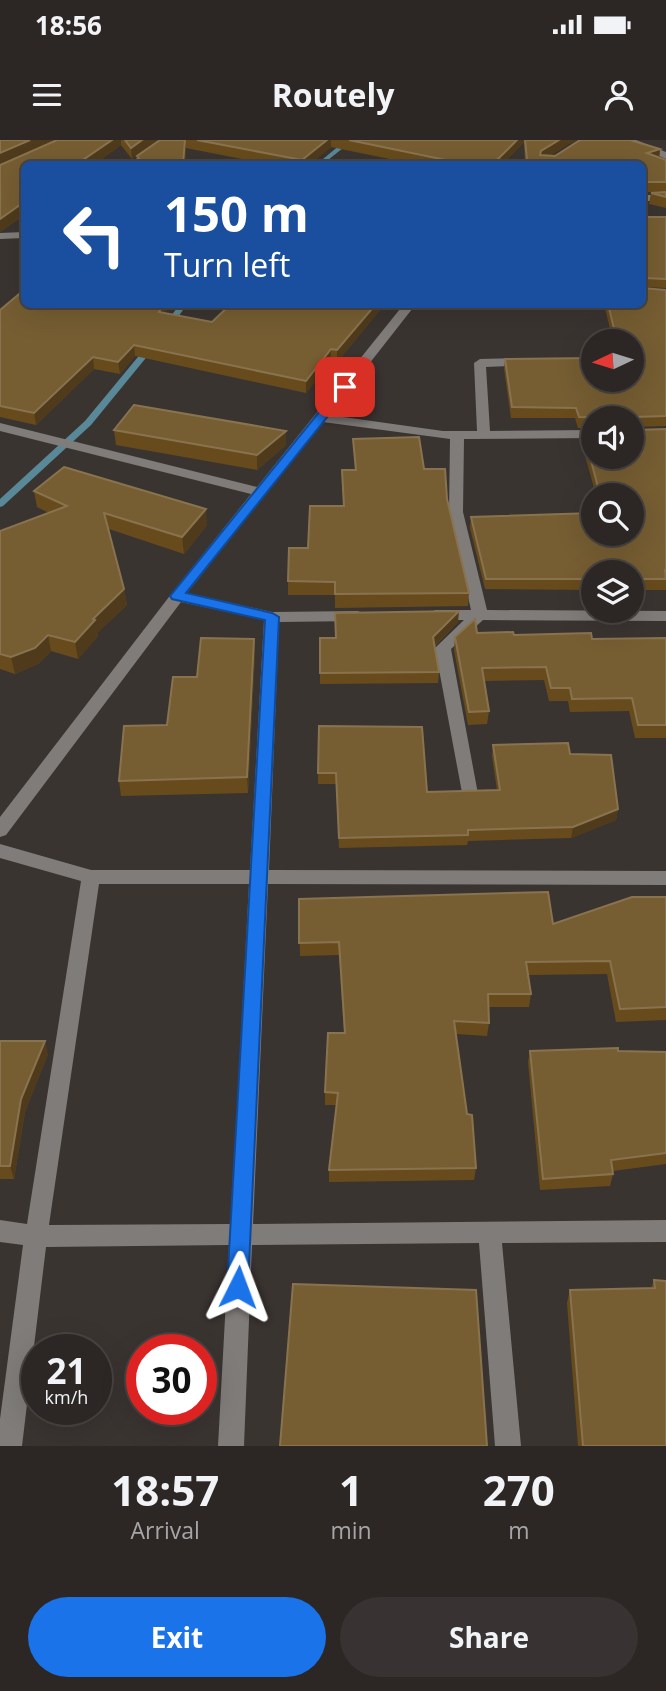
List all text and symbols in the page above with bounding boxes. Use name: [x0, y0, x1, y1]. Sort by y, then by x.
text: 18:56: [35, 7, 102, 43]
text: Routely: [272, 73, 394, 116]
icon: menu: [28, 76, 66, 114]
icon: person: [600, 76, 638, 114]
text: 150 m: [164, 180, 309, 246]
icon: left: [49, 189, 140, 280]
text: Turn left: [164, 243, 290, 286]
north arrow: [581, 329, 644, 392]
map controls: [581, 329, 644, 623]
pin: [315, 357, 375, 417]
icon: arrive: [326, 368, 364, 406]
button: sound: [581, 406, 644, 469]
button: search: [581, 483, 644, 546]
button: layers: [581, 560, 644, 623]
position arrow: [201, 1250, 275, 1324]
speed limit sign: 30: [126, 1334, 217, 1425]
text: 21: [46, 1347, 87, 1394]
text: km/h: [45, 1385, 88, 1409]
text: 18:57: [111, 1461, 219, 1518]
text: 1: [339, 1461, 363, 1518]
text: 270: [483, 1461, 555, 1518]
text: Arrival: [131, 1514, 200, 1546]
text: min: [330, 1514, 372, 1546]
text: m: [508, 1514, 529, 1546]
button: Exit: [28, 1597, 326, 1677]
button: Share: [340, 1597, 638, 1677]

